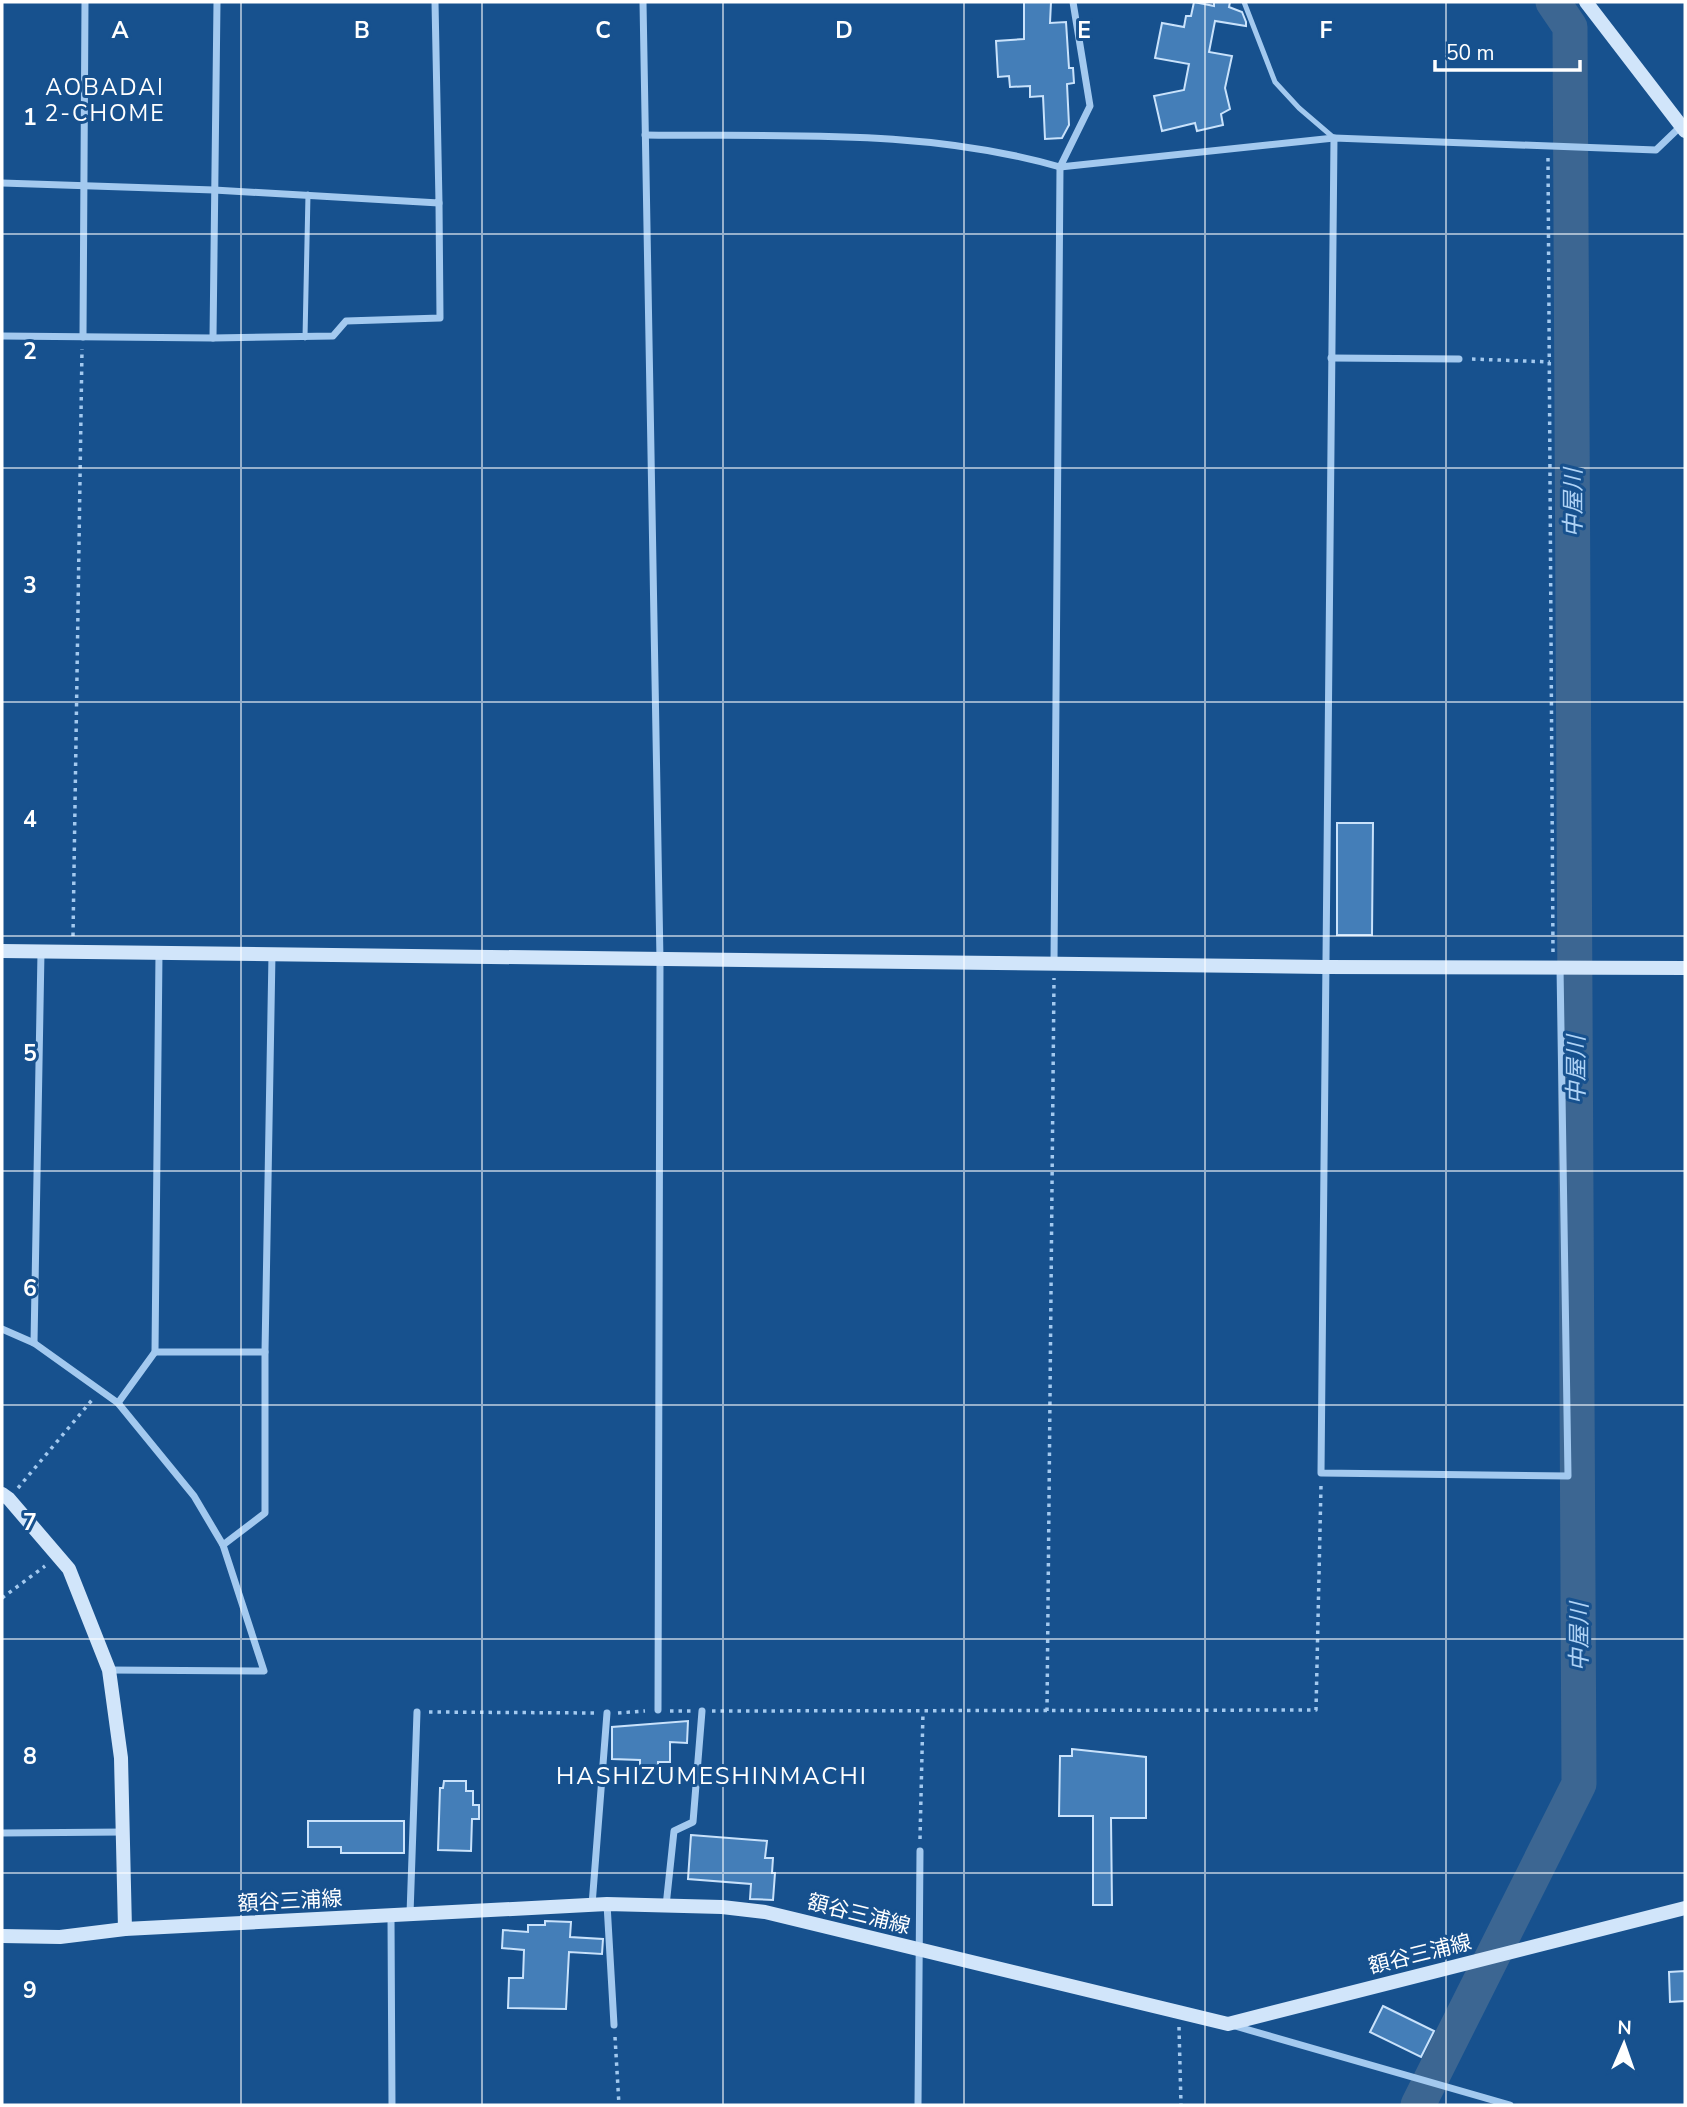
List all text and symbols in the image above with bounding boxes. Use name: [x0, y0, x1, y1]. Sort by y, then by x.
text: A: [111, 15, 129, 46]
text: B: [354, 15, 370, 46]
text: C: [595, 15, 611, 46]
text: D: [835, 15, 853, 46]
text: E: [1077, 15, 1091, 46]
text: F: [1320, 15, 1333, 46]
scale bar: [1435, 28, 1580, 72]
text: 50 m: [1446, 39, 1495, 67]
district label: AOBADAI 2-CHOME: [44, 72, 166, 129]
text: 1: [23, 102, 37, 133]
text: 2: [23, 336, 37, 367]
water label: 中屋川: [1558, 466, 1589, 538]
text: 3: [23, 570, 37, 601]
text: 4: [23, 804, 37, 835]
water label: 中屋川: [1561, 1033, 1592, 1105]
text: 5: [23, 1038, 37, 1069]
text: 6: [23, 1273, 37, 1304]
text: 7: [23, 1507, 37, 1538]
water label: 中屋川: [1564, 1600, 1595, 1672]
text: 8: [23, 1741, 37, 1772]
district label: HASHIZUMESHINMACHI: [556, 1760, 868, 1792]
street label: 額谷三浦線: [237, 1884, 343, 1918]
street label: 額谷三浦線: [805, 1888, 913, 1940]
street label: 額谷三浦線: [1366, 1928, 1474, 1980]
text: 9: [23, 1975, 37, 2006]
north arrow: [1589, 2009, 1659, 2079]
text: N: [1617, 2015, 1632, 2041]

